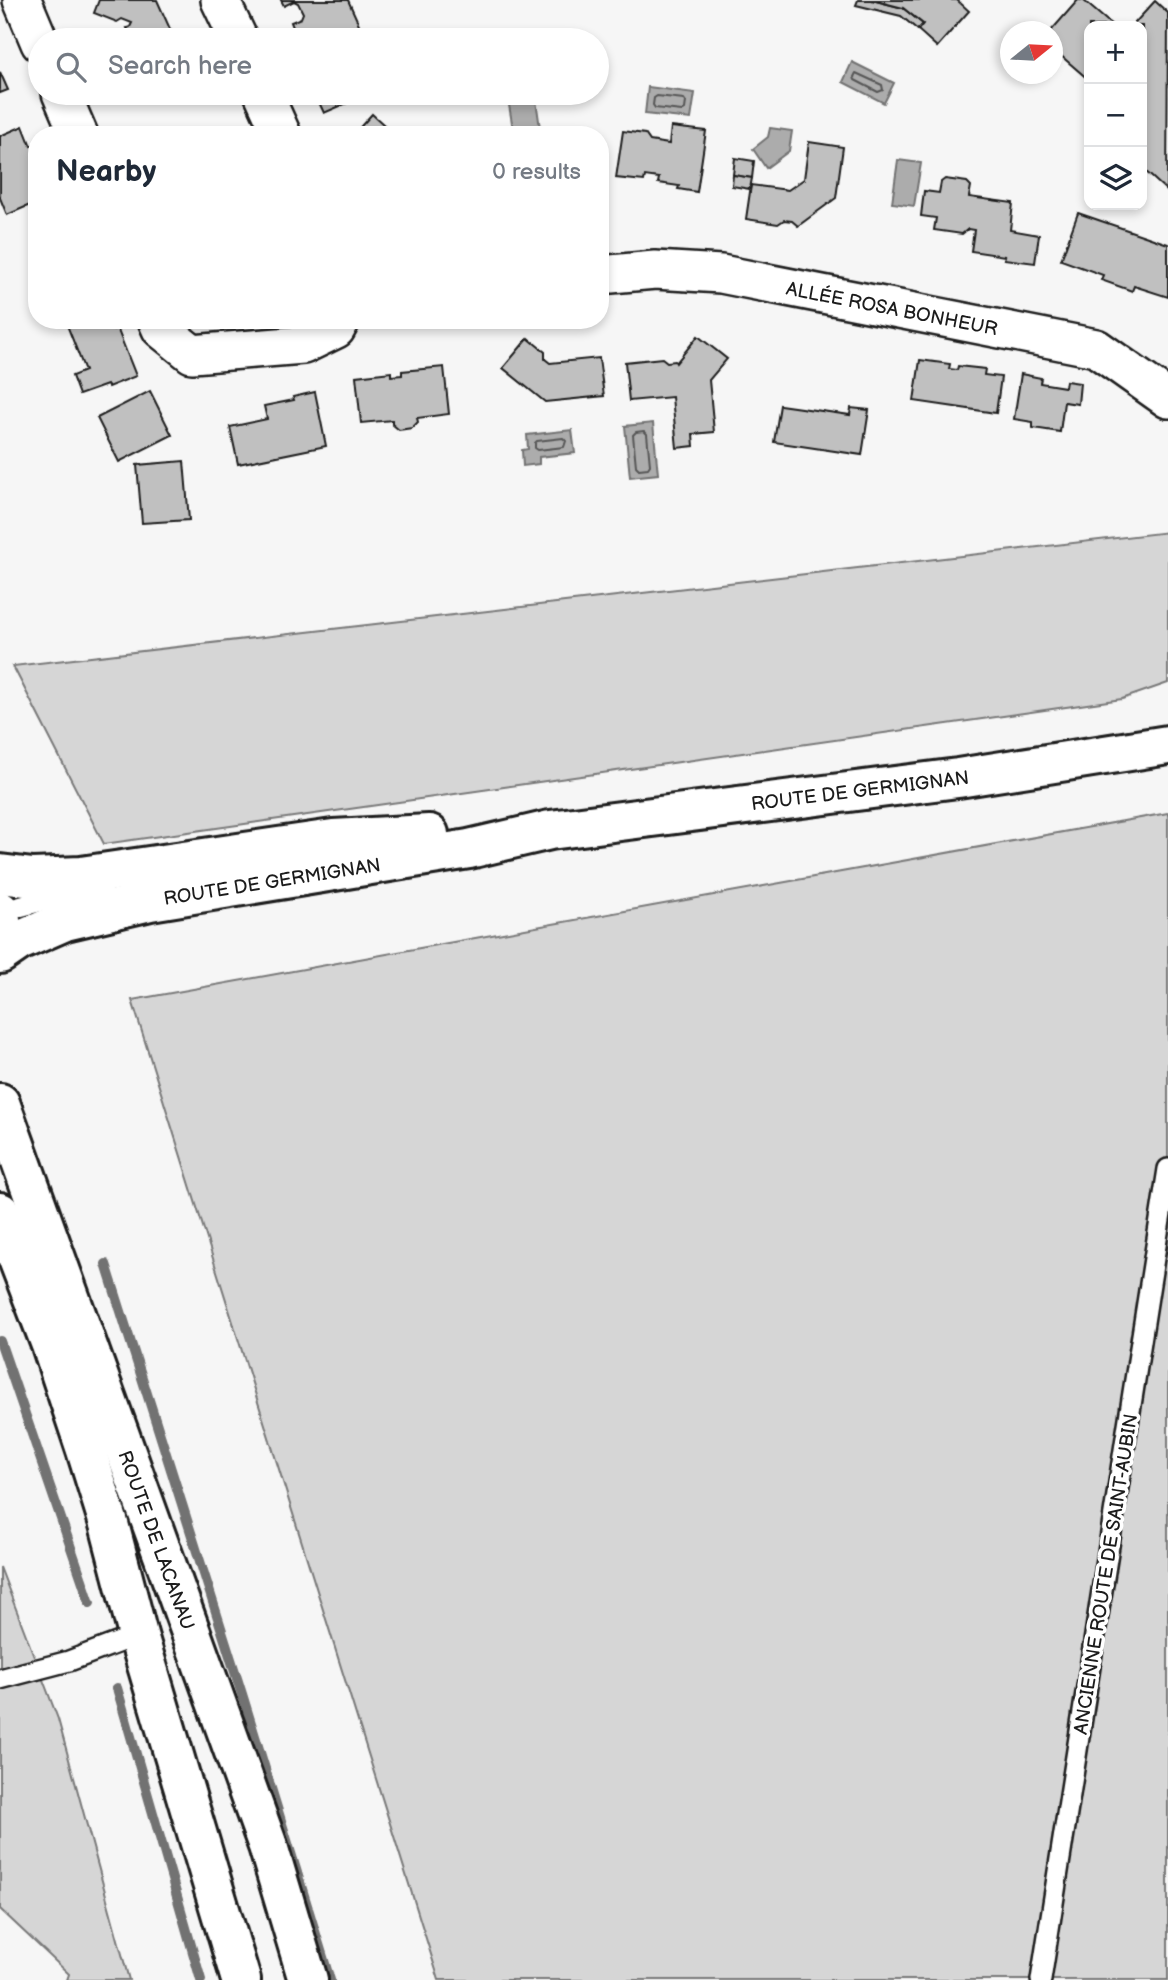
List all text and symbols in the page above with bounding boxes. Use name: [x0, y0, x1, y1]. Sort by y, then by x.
north arrow: [1000, 21, 1063, 84]
map controls: [1084, 21, 1147, 210]
button: +: [1084, 21, 1147, 84]
search box: [28, 28, 609, 105]
icon: search: [52, 48, 90, 86]
text: Search here: [108, 51, 252, 82]
button: −: [1084, 84, 1147, 147]
button: layers: [1084, 147, 1147, 210]
text: Nearby: [56, 154, 156, 190]
text: 0 results: [492, 158, 581, 186]
street label: ALLÉE ROSA BONHEUR: [784, 277, 1000, 341]
street label: ROUTE DE GERMIGNAN: [750, 767, 971, 816]
street label: ROUTE DE GERMIGNAN: [162, 854, 382, 911]
street label: ANCIENNE ROUTE DE SAINT-AUBIN: [1070, 1412, 1143, 1736]
street label: ROUTE DE LACANAU: [112, 1448, 199, 1633]

